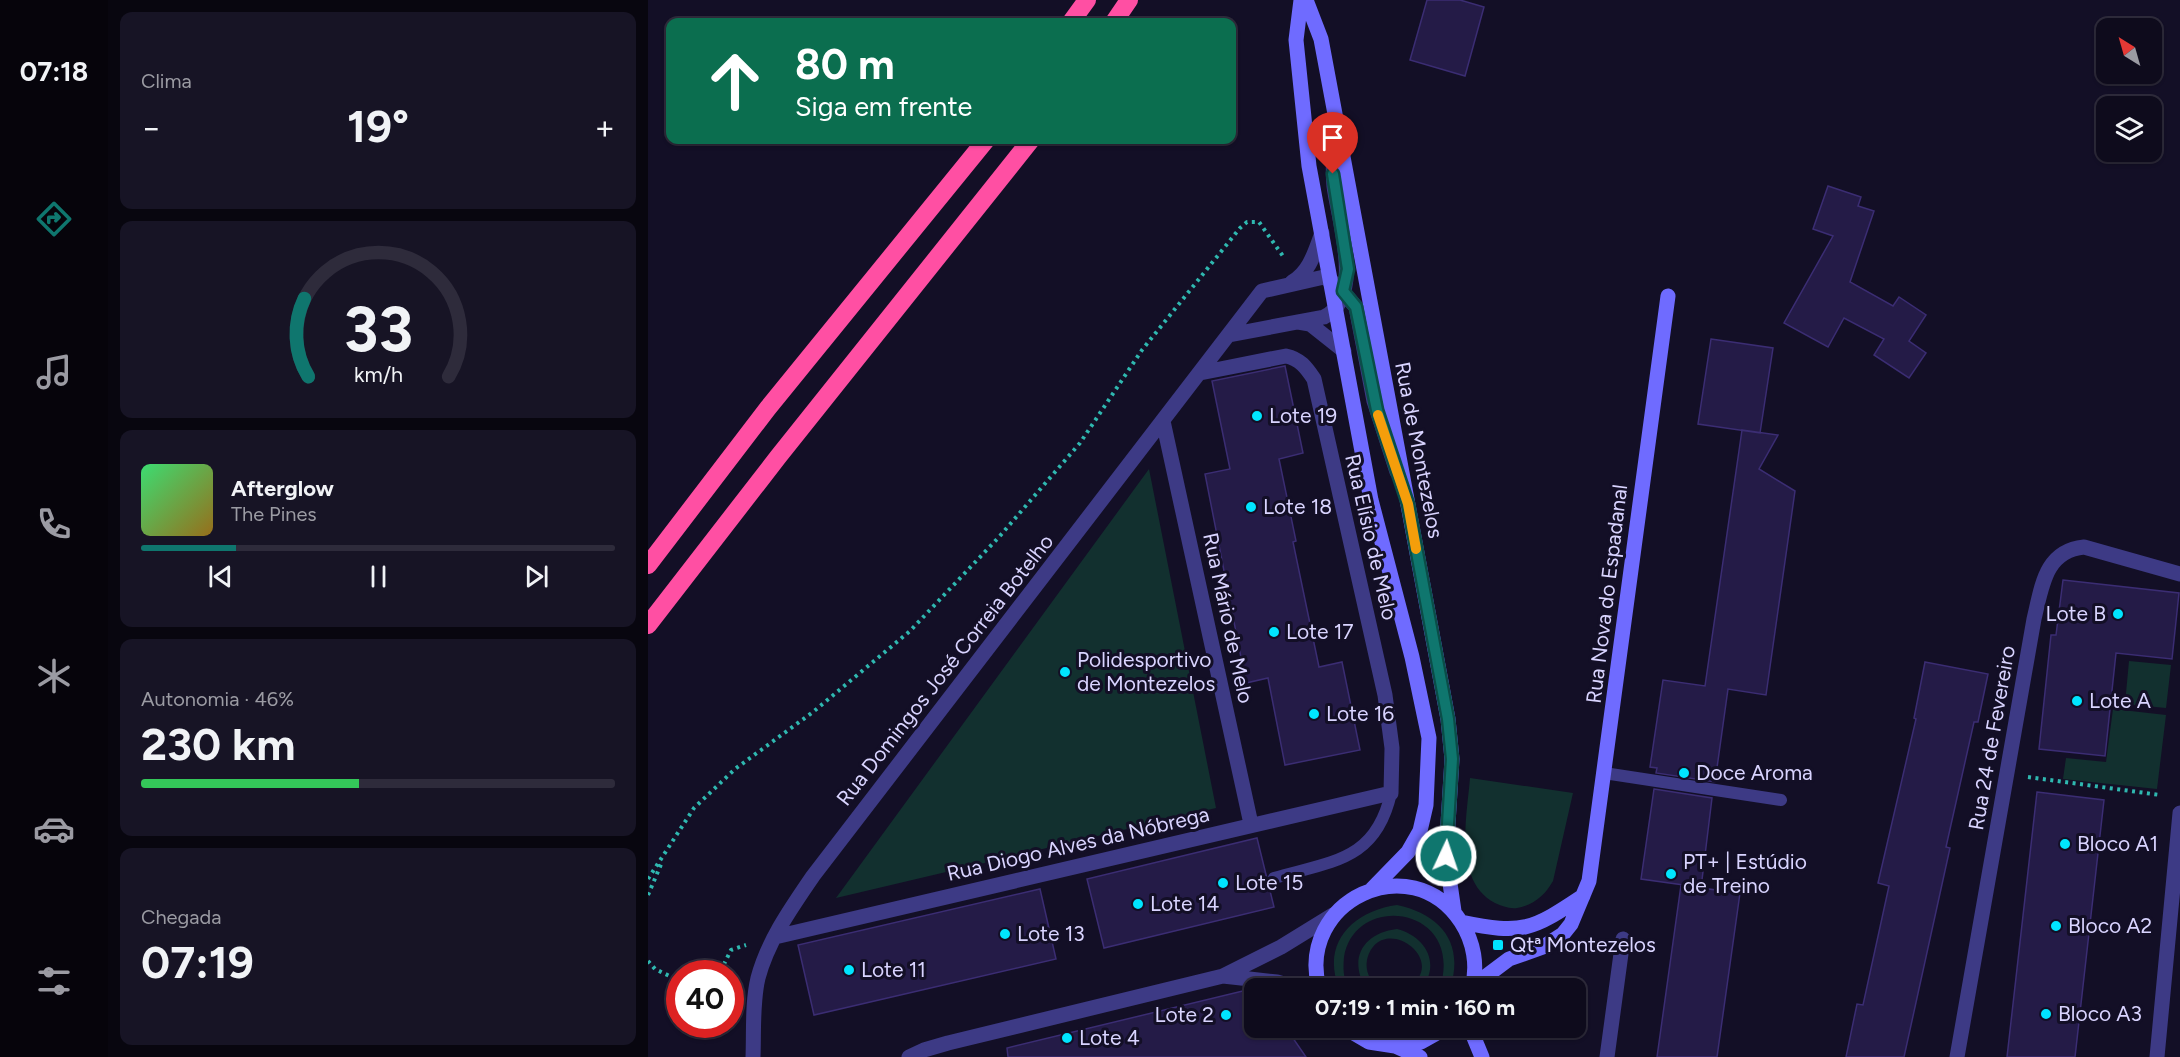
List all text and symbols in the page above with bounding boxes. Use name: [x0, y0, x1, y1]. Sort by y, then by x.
north arrow: [2096, 18, 2162, 84]
map controls: [2096, 18, 2162, 162]
text: 80 m: [795, 39, 895, 90]
icon: ahead: [696, 42, 774, 120]
text: 07:18: [20, 55, 88, 88]
text: Clima: [141, 69, 192, 93]
text: Siga em frente: [795, 90, 972, 123]
button: layers: [2096, 96, 2162, 162]
text: 19°: [347, 99, 409, 153]
text: −: [141, 108, 162, 147]
text: +: [594, 108, 615, 147]
pin: [1307, 112, 1358, 174]
icon: arrive: [1316, 121, 1349, 154]
icon: directions: [33, 198, 75, 240]
text: 33: [343, 292, 413, 367]
icon: music: [33, 351, 75, 393]
street label: Rua de Montezelos: [1390, 360, 1449, 540]
text: km/h: [354, 362, 402, 387]
place label: Lote 19: [1269, 403, 1337, 428]
marker: Lote 19: [1250, 409, 1264, 423]
street label: Rua Elísio de Melo: [1340, 451, 1403, 622]
text: Afterglow: [231, 475, 334, 502]
street label: Rua Nova do Espadanal: [1581, 483, 1632, 705]
place label: Lote 18: [1263, 494, 1332, 519]
marker: Lote 18: [1244, 500, 1258, 514]
text: The Pines: [231, 502, 317, 526]
icon: phone: [33, 503, 75, 545]
street label: Rua Domingos José Correia Botelho: [831, 529, 1058, 810]
street label: Rua Mário de Melo: [1198, 530, 1259, 705]
icon: previous: [204, 560, 237, 593]
icon: pause: [362, 560, 395, 593]
icon: next: [520, 560, 553, 593]
place label: Lote B: [2046, 601, 2106, 626]
marker: Lote B: [2111, 607, 2125, 621]
place label: Lote 17: [1286, 619, 1354, 644]
marker: Lote 17: [1267, 625, 1281, 639]
street label: Rua 24 de Fevereiro: [1963, 644, 2020, 832]
place label: Polidesportivo de Montezelos: [1077, 647, 1215, 696]
icon: climate: [33, 655, 75, 697]
marker: Polidesportivo de Montezelos: [1058, 665, 1072, 679]
text: Autonomia · 46%: [141, 687, 294, 711]
place label: Lote A: [2089, 688, 2151, 713]
marker: Lote A: [2070, 694, 2084, 708]
place label: Lote 16: [1326, 701, 1394, 726]
marker: Lote 16: [1307, 707, 1321, 721]
text: 230 km: [141, 717, 295, 771]
place label: Doce Aroma: [1696, 760, 1813, 785]
marker: Doce Aroma: [1677, 766, 1691, 780]
street label: Rua Diogo Alves da Nóbrega: [944, 801, 1211, 886]
icon: car: [33, 808, 75, 850]
position arrow: [1414, 824, 1478, 888]
place label: Bloco A1: [2077, 831, 2158, 856]
marker: Bloco A1: [2058, 837, 2072, 851]
place label: PT+ | Estúdio de Treino: [1683, 849, 1807, 898]
marker: PT+ | Estúdio de Treino: [1664, 867, 1678, 881]
place label: Lote 15: [1235, 870, 1303, 895]
marker: Lote 15: [1216, 876, 1230, 890]
place label: Lote 14: [1150, 891, 1219, 916]
marker: Lote 14: [1131, 897, 1145, 911]
text: Chegada: [141, 905, 221, 929]
place label: Bloco A2: [2068, 913, 2152, 938]
marker: Bloco A2: [2049, 919, 2063, 933]
place label: Lote 13: [1017, 921, 1085, 946]
marker: Lote 13: [998, 927, 1012, 941]
place label: Qtª Montezelos: [1510, 932, 1656, 957]
text: 07:19: [141, 935, 254, 989]
marker: Qtª Montezelos: [1491, 938, 1505, 952]
place label: Lote 11: [861, 957, 926, 982]
icon: filters: [33, 960, 75, 1002]
speed limit sign: 40: [666, 960, 744, 1038]
marker: Lote 11: [842, 963, 856, 977]
text: 07:19 · 1 min · 160 m: [1315, 994, 1515, 1021]
place label: Bloco A3: [2058, 1001, 2142, 1026]
place label: Lote 2: [1155, 1002, 1214, 1027]
marker: Bloco A3: [2039, 1007, 2053, 1021]
marker: Lote 2: [1219, 1008, 1233, 1022]
place label: Lote 4: [1079, 1025, 1140, 1050]
marker: Lote 4: [1060, 1031, 1074, 1045]

